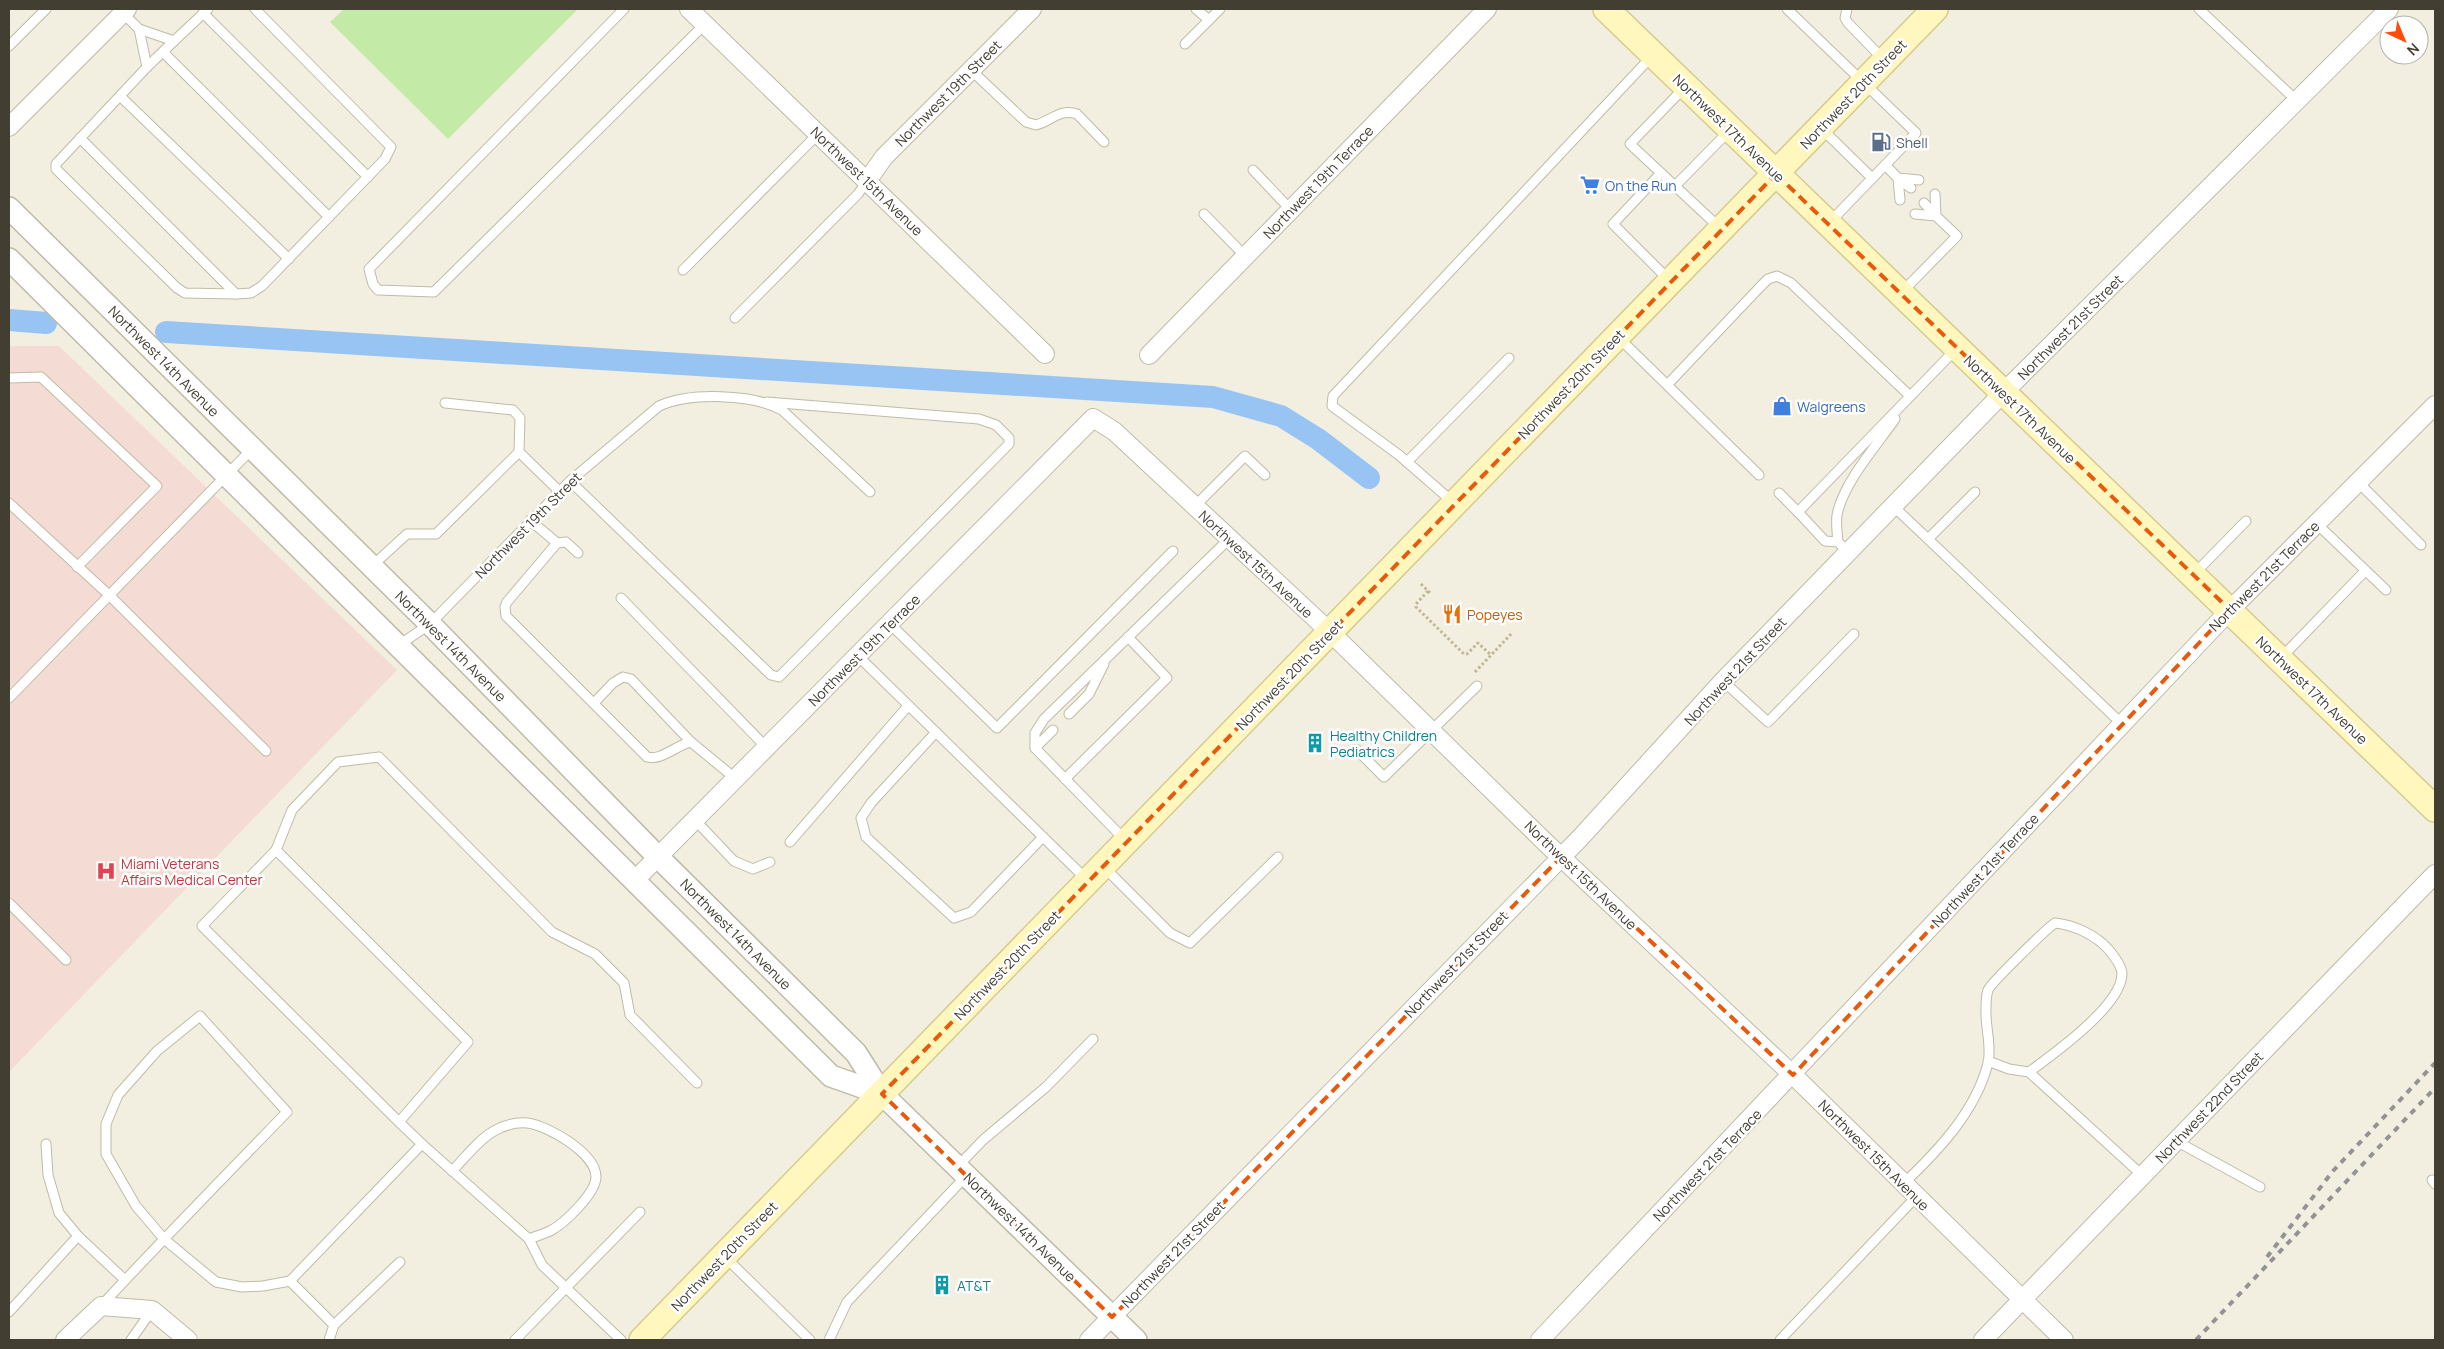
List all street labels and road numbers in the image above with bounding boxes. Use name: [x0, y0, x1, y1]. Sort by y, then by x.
street label: Northwest 19th Street: [891, 35, 1006, 150]
street label: Northwest 20th Street: [1796, 35, 1911, 153]
street label: Northwest 17th Avenue: [1669, 70, 1789, 186]
street label: Northwest 19th Terrace: [1259, 121, 1377, 243]
street label: Northwest 15th Avenue: [807, 122, 927, 240]
street label: Northwest 21st Street: [2013, 270, 2127, 384]
street label: Northwest 14th Avenue: [104, 301, 224, 421]
street label: Northwest 20th Street: [1514, 325, 1629, 443]
street label: Northwest 17th Avenue: [1960, 351, 2080, 467]
street label: Northwest 19th Street: [471, 467, 586, 582]
street label: Northwest 15th Avenue: [1195, 506, 1317, 622]
street label: Northwest 21st Terrace: [2205, 517, 2323, 635]
street label: Northwest 14th Avenue: [391, 586, 511, 706]
street label: Northwest 19th Terrace: [804, 590, 924, 710]
street label: Northwest 21st Street: [1680, 612, 1790, 729]
street label: Northwest 20th Street: [1232, 616, 1347, 734]
street label: Northwest 17th Avenue: [2252, 632, 2372, 748]
street label: Northwest 21st Terrace: [1927, 809, 2043, 931]
street label: Northwest 15th Avenue: [1521, 816, 1641, 934]
street label: Northwest 14th Avenue: [676, 874, 796, 994]
street label: Northwest 20th Street: [950, 906, 1065, 1024]
street label: Northwest 21st Street: [1400, 906, 1512, 1022]
street label: Northwest 22nd Street: [2151, 1047, 2267, 1167]
street label: Northwest 15th Avenue: [1814, 1095, 1934, 1215]
street label: Northwest 21st Terrace: [1648, 1105, 1766, 1225]
street label: Northwest 14th Avenue: [960, 1168, 1080, 1286]
street label: Northwest 21st Street: [1117, 1196, 1229, 1312]
street label: Northwest 20th Street: [667, 1197, 782, 1315]

